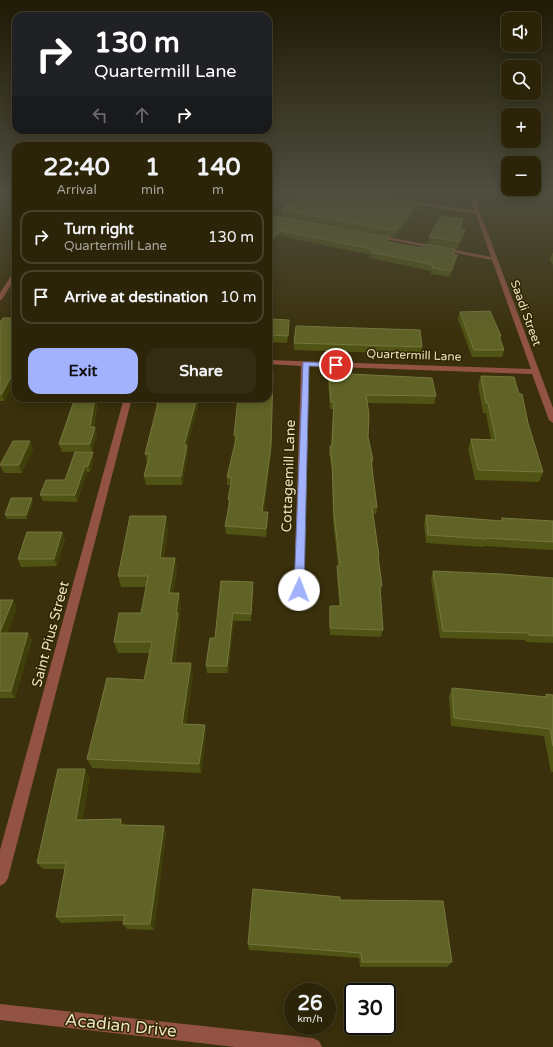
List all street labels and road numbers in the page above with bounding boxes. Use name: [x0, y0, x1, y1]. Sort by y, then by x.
street label: Saadi Street: [508, 278, 544, 348]
street label: Quartermill Lane: [366, 346, 462, 364]
street label: Cottagemill Lane: [278, 419, 299, 533]
street label: Saint Pius Street: [28, 579, 73, 689]
street label: Acadian Drive: [64, 1009, 178, 1042]

